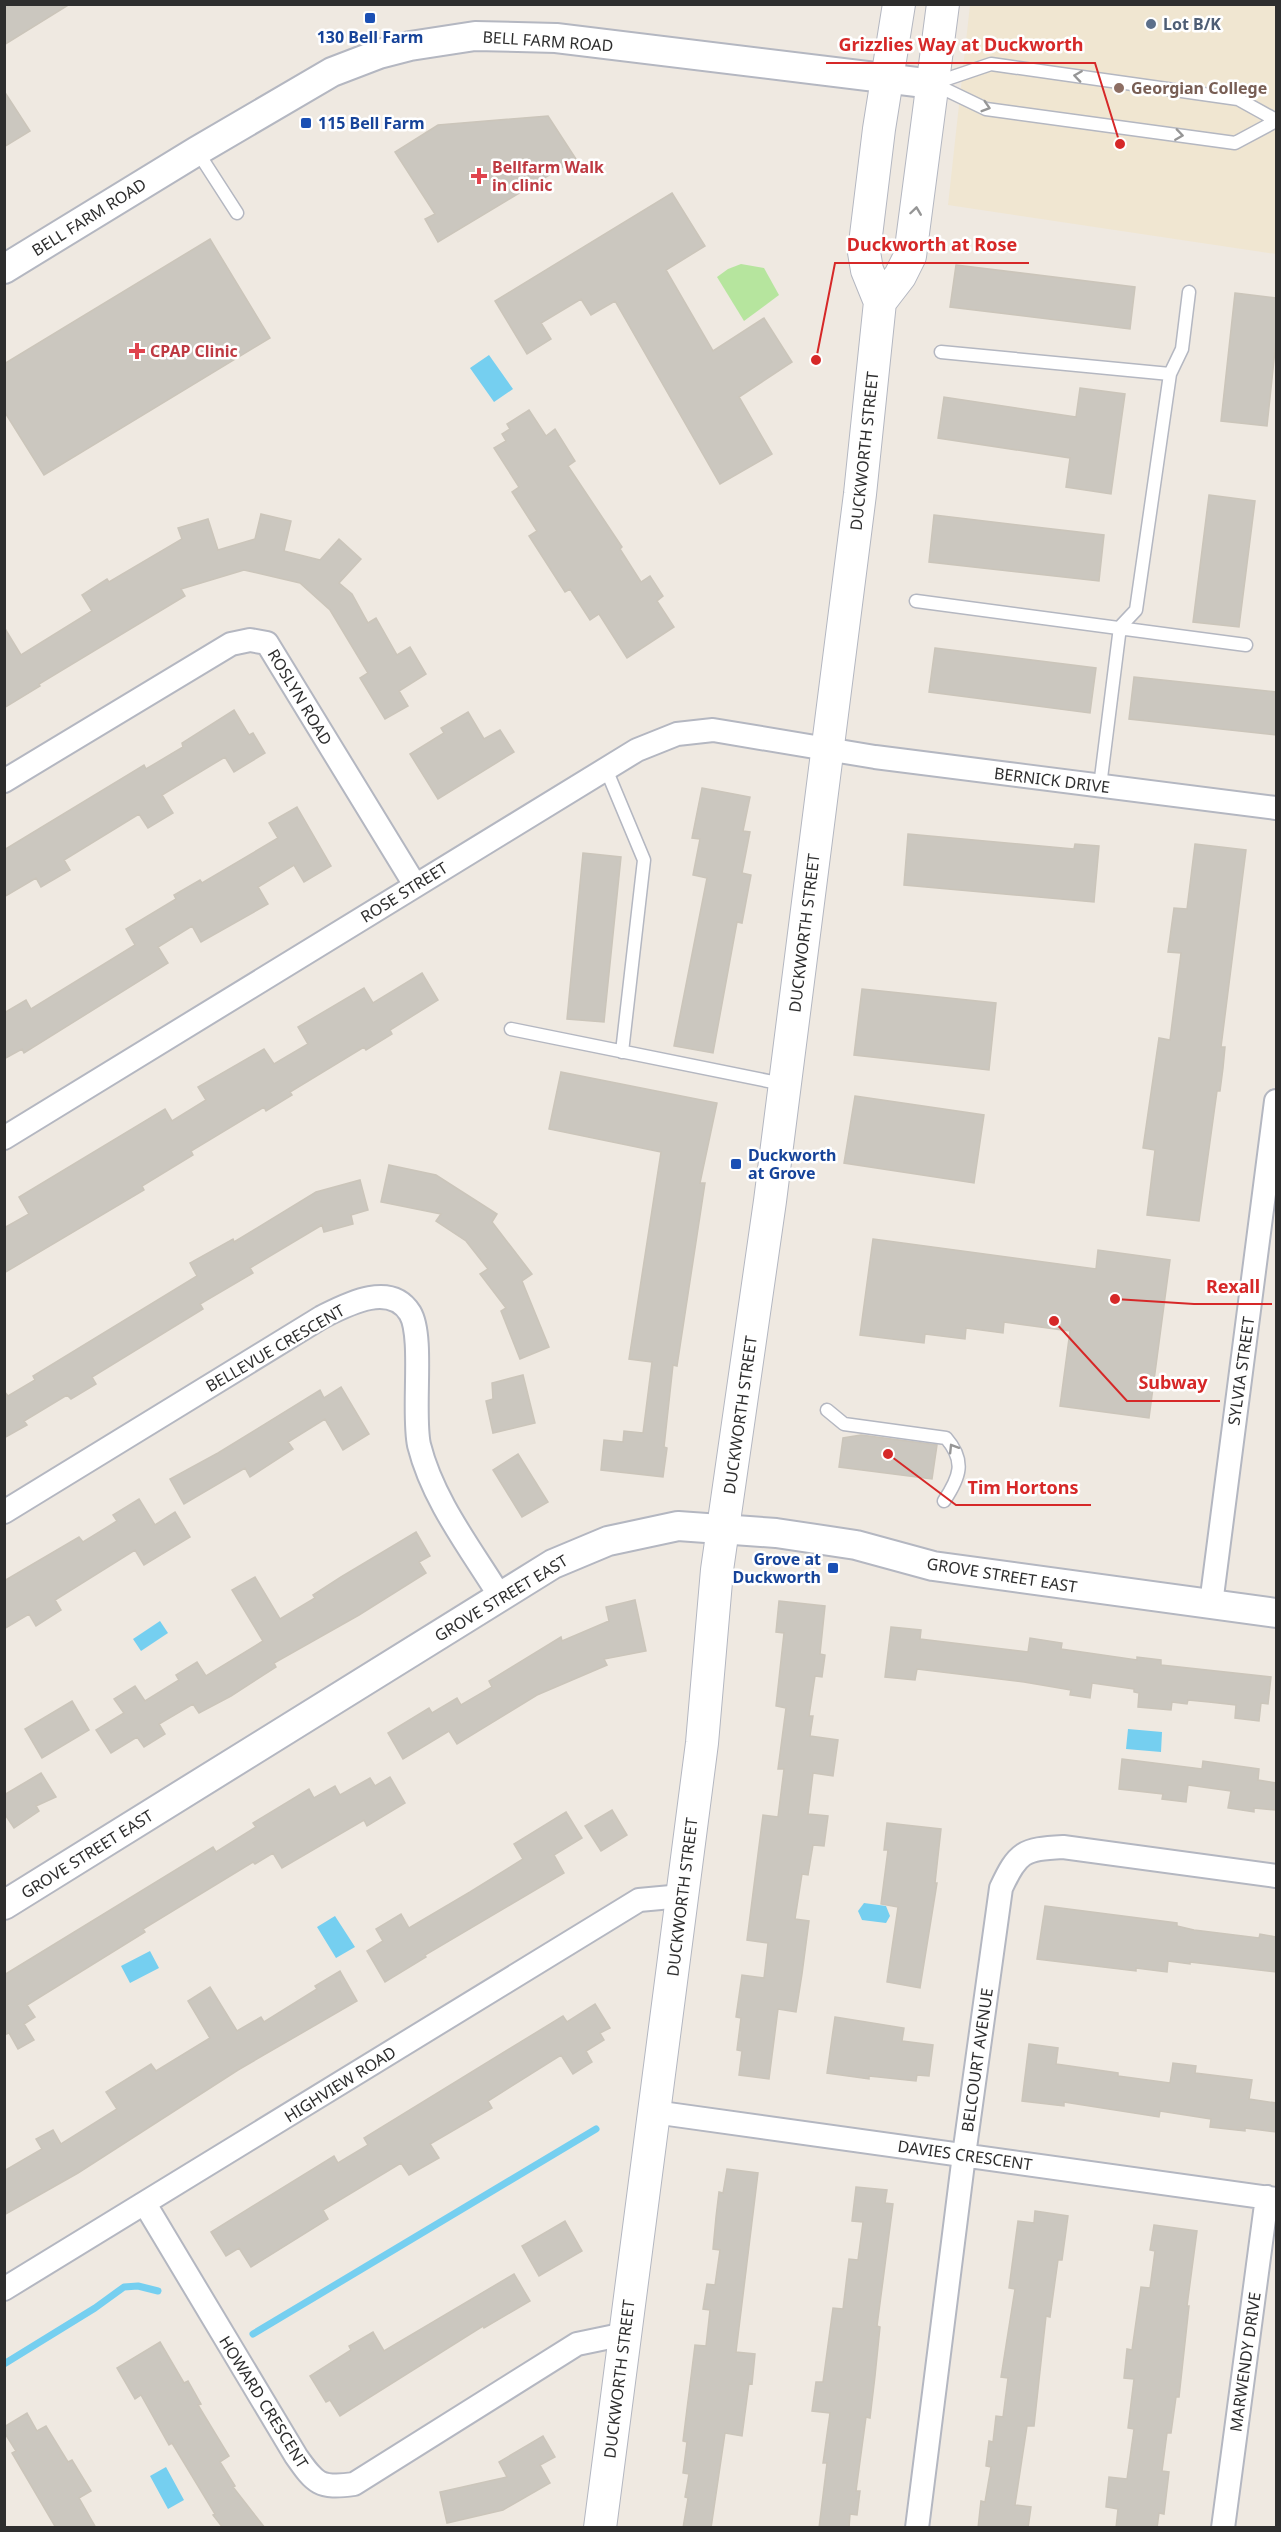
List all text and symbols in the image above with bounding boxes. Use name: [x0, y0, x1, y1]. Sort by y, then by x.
marker: 130 Bell Farm: [363, 11, 377, 25]
place label: Lot B/K: [1163, 13, 1221, 35]
marker: Lot B/K: [1144, 17, 1158, 31]
street label: BELL FARM ROAD: [482, 25, 614, 57]
place label: 130 Bell Farm: [317, 26, 423, 48]
callout: Grizzlies Way at Duckworth: [826, 27, 1095, 63]
text: Grizzlies Way at Duckworth: [838, 32, 1084, 56]
one-way arrow: [1074, 71, 1083, 83]
place label: Georgian College: [1131, 77, 1267, 99]
marker: Georgian College: [1112, 81, 1126, 95]
one-way arrow: [980, 100, 991, 112]
place label: 115 Bell Farm: [318, 112, 425, 134]
marker: 115 Bell Farm: [299, 116, 313, 130]
one-way arrow: [1174, 128, 1184, 141]
place label: Bellfarm Walk in clinic: [492, 156, 604, 196]
marker: Bellfarm Walk in clinic: [470, 167, 488, 185]
street label: BELL FARM ROAD: [28, 173, 150, 261]
one-way arrow: [909, 206, 921, 216]
callout: Duckworth at Rose: [835, 227, 1029, 263]
text: Duckworth at Rose: [847, 232, 1017, 256]
place label: CPAP Clinic: [150, 340, 238, 362]
marker: CPAP Clinic: [128, 342, 146, 360]
street label: DUCKWORTH STREET: [845, 370, 883, 532]
street label: ROSLYN ROAD: [263, 645, 337, 749]
street label: BERNICK DRIVE: [993, 762, 1111, 798]
street label: DUCKWORTH STREET: [783, 852, 825, 1014]
street label: ROSE STREET: [356, 856, 452, 927]
place label: Duckworth at Grove: [748, 1144, 836, 1184]
marker: Duckworth at Grove: [729, 1157, 743, 1171]
callout: Rexall: [1194, 1268, 1272, 1304]
text: Rexall: [1206, 1274, 1260, 1298]
street label: BELLEVUE CRESCENT: [201, 1299, 349, 1397]
street label: SYLVIA STREET: [1222, 1315, 1260, 1427]
street label: DUCKWORTH STREET: [718, 1334, 762, 1496]
callout: Subway: [1127, 1365, 1220, 1401]
text: Subway: [1138, 1370, 1208, 1394]
one-way arrow: [949, 1443, 960, 1454]
callout: Tim Hortons: [956, 1469, 1091, 1505]
text: Tim Hortons: [968, 1475, 1078, 1499]
place label: Grove at Duckworth: [733, 1548, 821, 1588]
street label: GROVE STREET EAST: [430, 1549, 572, 1647]
street label: GROVE STREET EAST: [925, 1552, 1079, 1598]
marker: Grove at Duckworth: [826, 1561, 840, 1575]
street label: GROVE STREET EAST: [17, 1804, 157, 1904]
street label: DUCKWORTH STREET: [661, 1816, 703, 1978]
street label: BELCOURT AVENUE: [956, 1987, 998, 2133]
street label: HIGHVIEW ROAD: [280, 2041, 400, 2127]
street label: DAVIES CRESCENT: [896, 2135, 1034, 2175]
street label: MARWENDY DRIVE: [1224, 2291, 1266, 2433]
street label: DUCKWORTH STREET: [598, 2298, 640, 2460]
street label: HOWARD CRESCENT: [214, 2332, 314, 2472]

